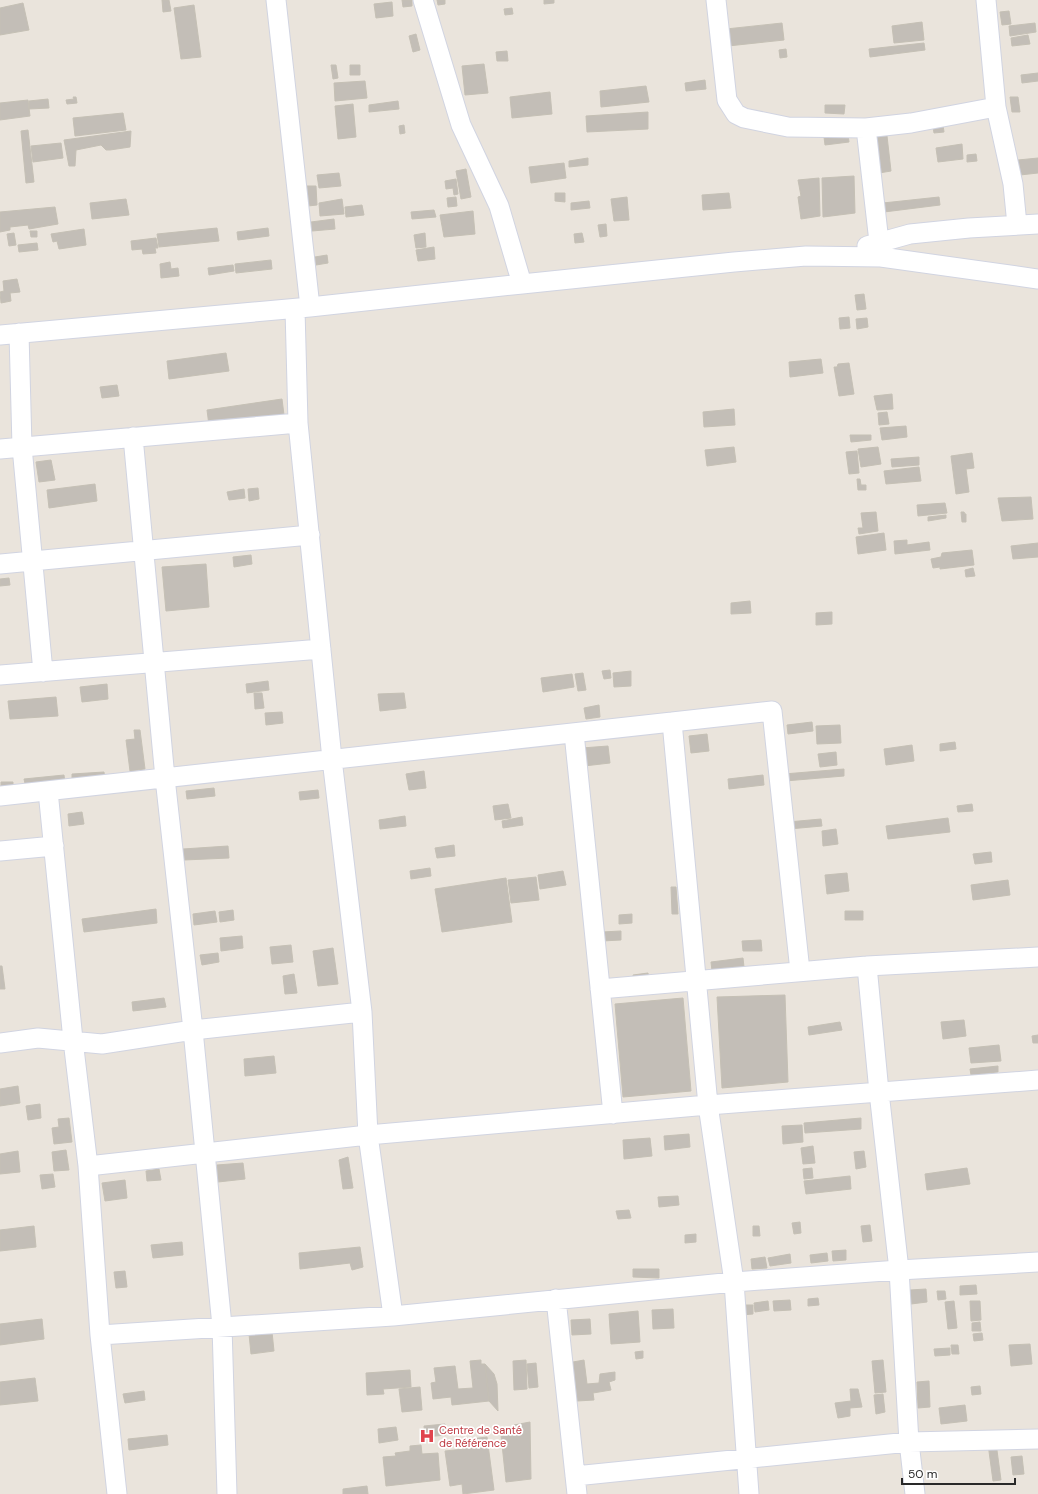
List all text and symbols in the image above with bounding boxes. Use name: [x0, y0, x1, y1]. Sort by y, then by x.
place label: Centre de Santé de Référence: [439, 1423, 522, 1450]
hospital icon: Centre de Santé de Référence: [418, 1427, 436, 1445]
scale bar: [902, 1460, 1015, 1486]
text: 50 m: [908, 1466, 937, 1482]

